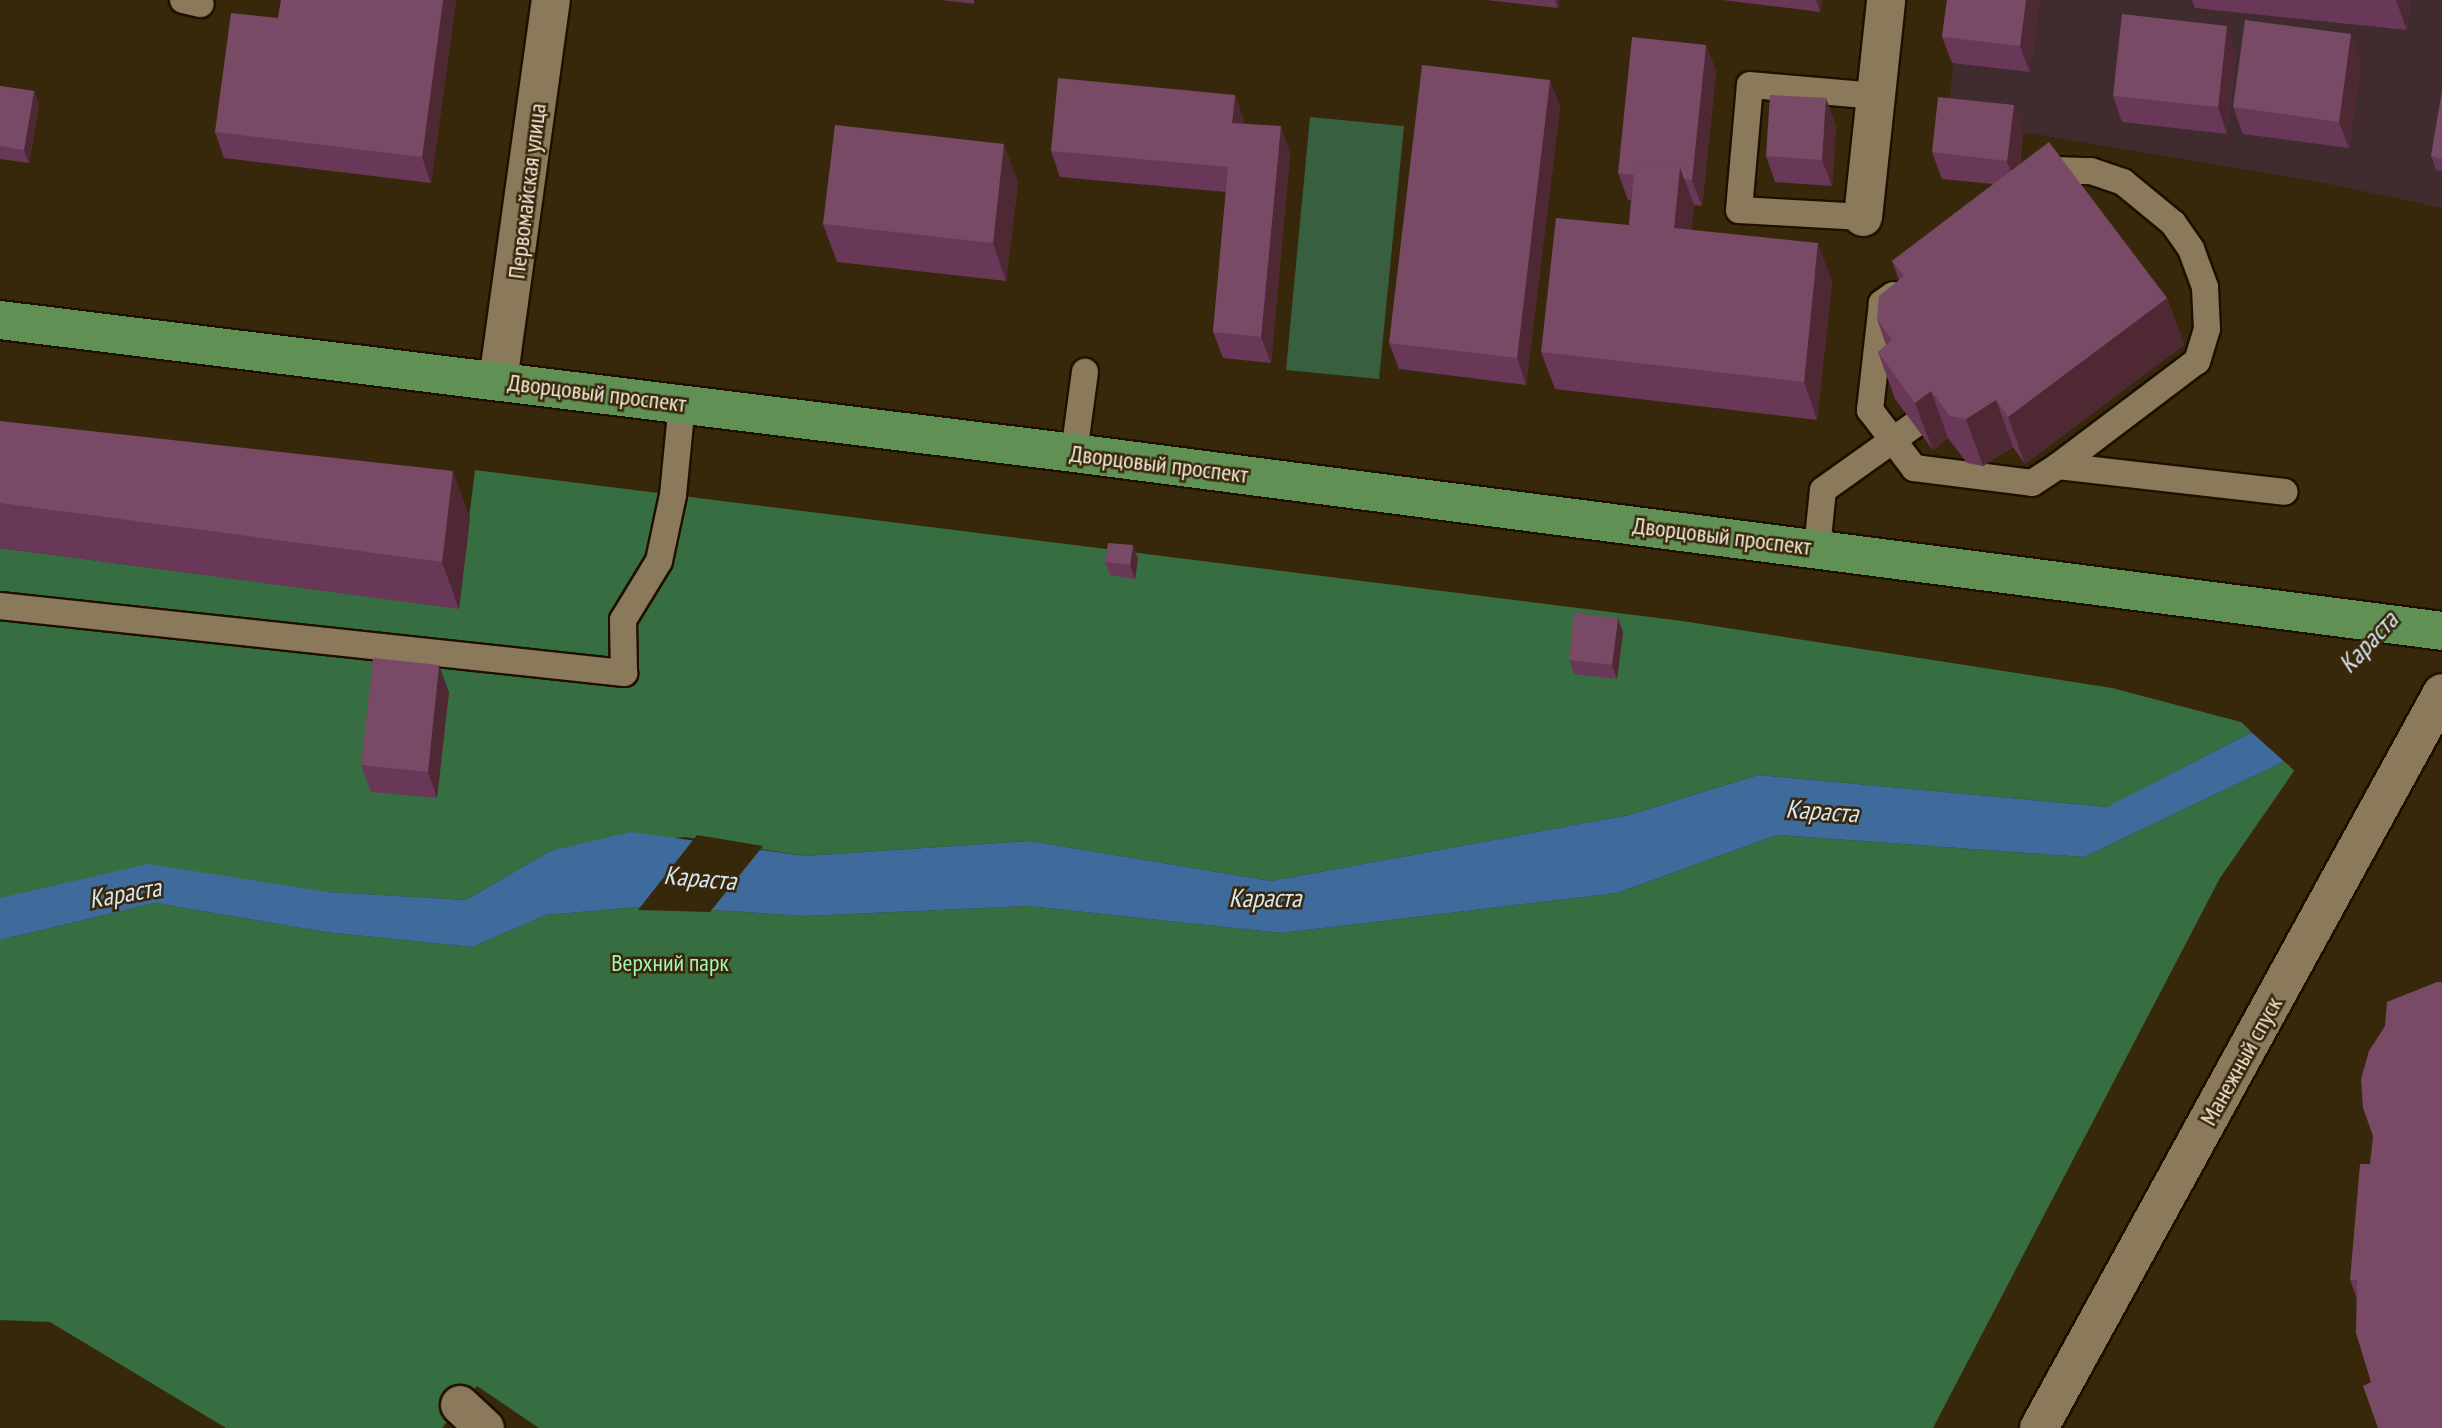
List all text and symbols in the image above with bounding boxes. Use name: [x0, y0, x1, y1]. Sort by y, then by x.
street label: Первомайская улица: [502, 102, 552, 280]
street label: Дворцовый проспект: [506, 368, 688, 418]
street label: Дворцовый проспект: [1068, 439, 1250, 489]
street label: Дворцовый проспект: [1631, 511, 1813, 561]
water label: Караста: [2332, 605, 2404, 679]
water label: Караста: [1785, 793, 1859, 829]
water label: Караста: [662, 859, 738, 897]
water label: Караста: [87, 871, 163, 915]
water label: Караста: [1229, 882, 1301, 914]
park label: Верхний парк: [611, 949, 729, 977]
street label: Манежный спуск: [2194, 992, 2288, 1130]

